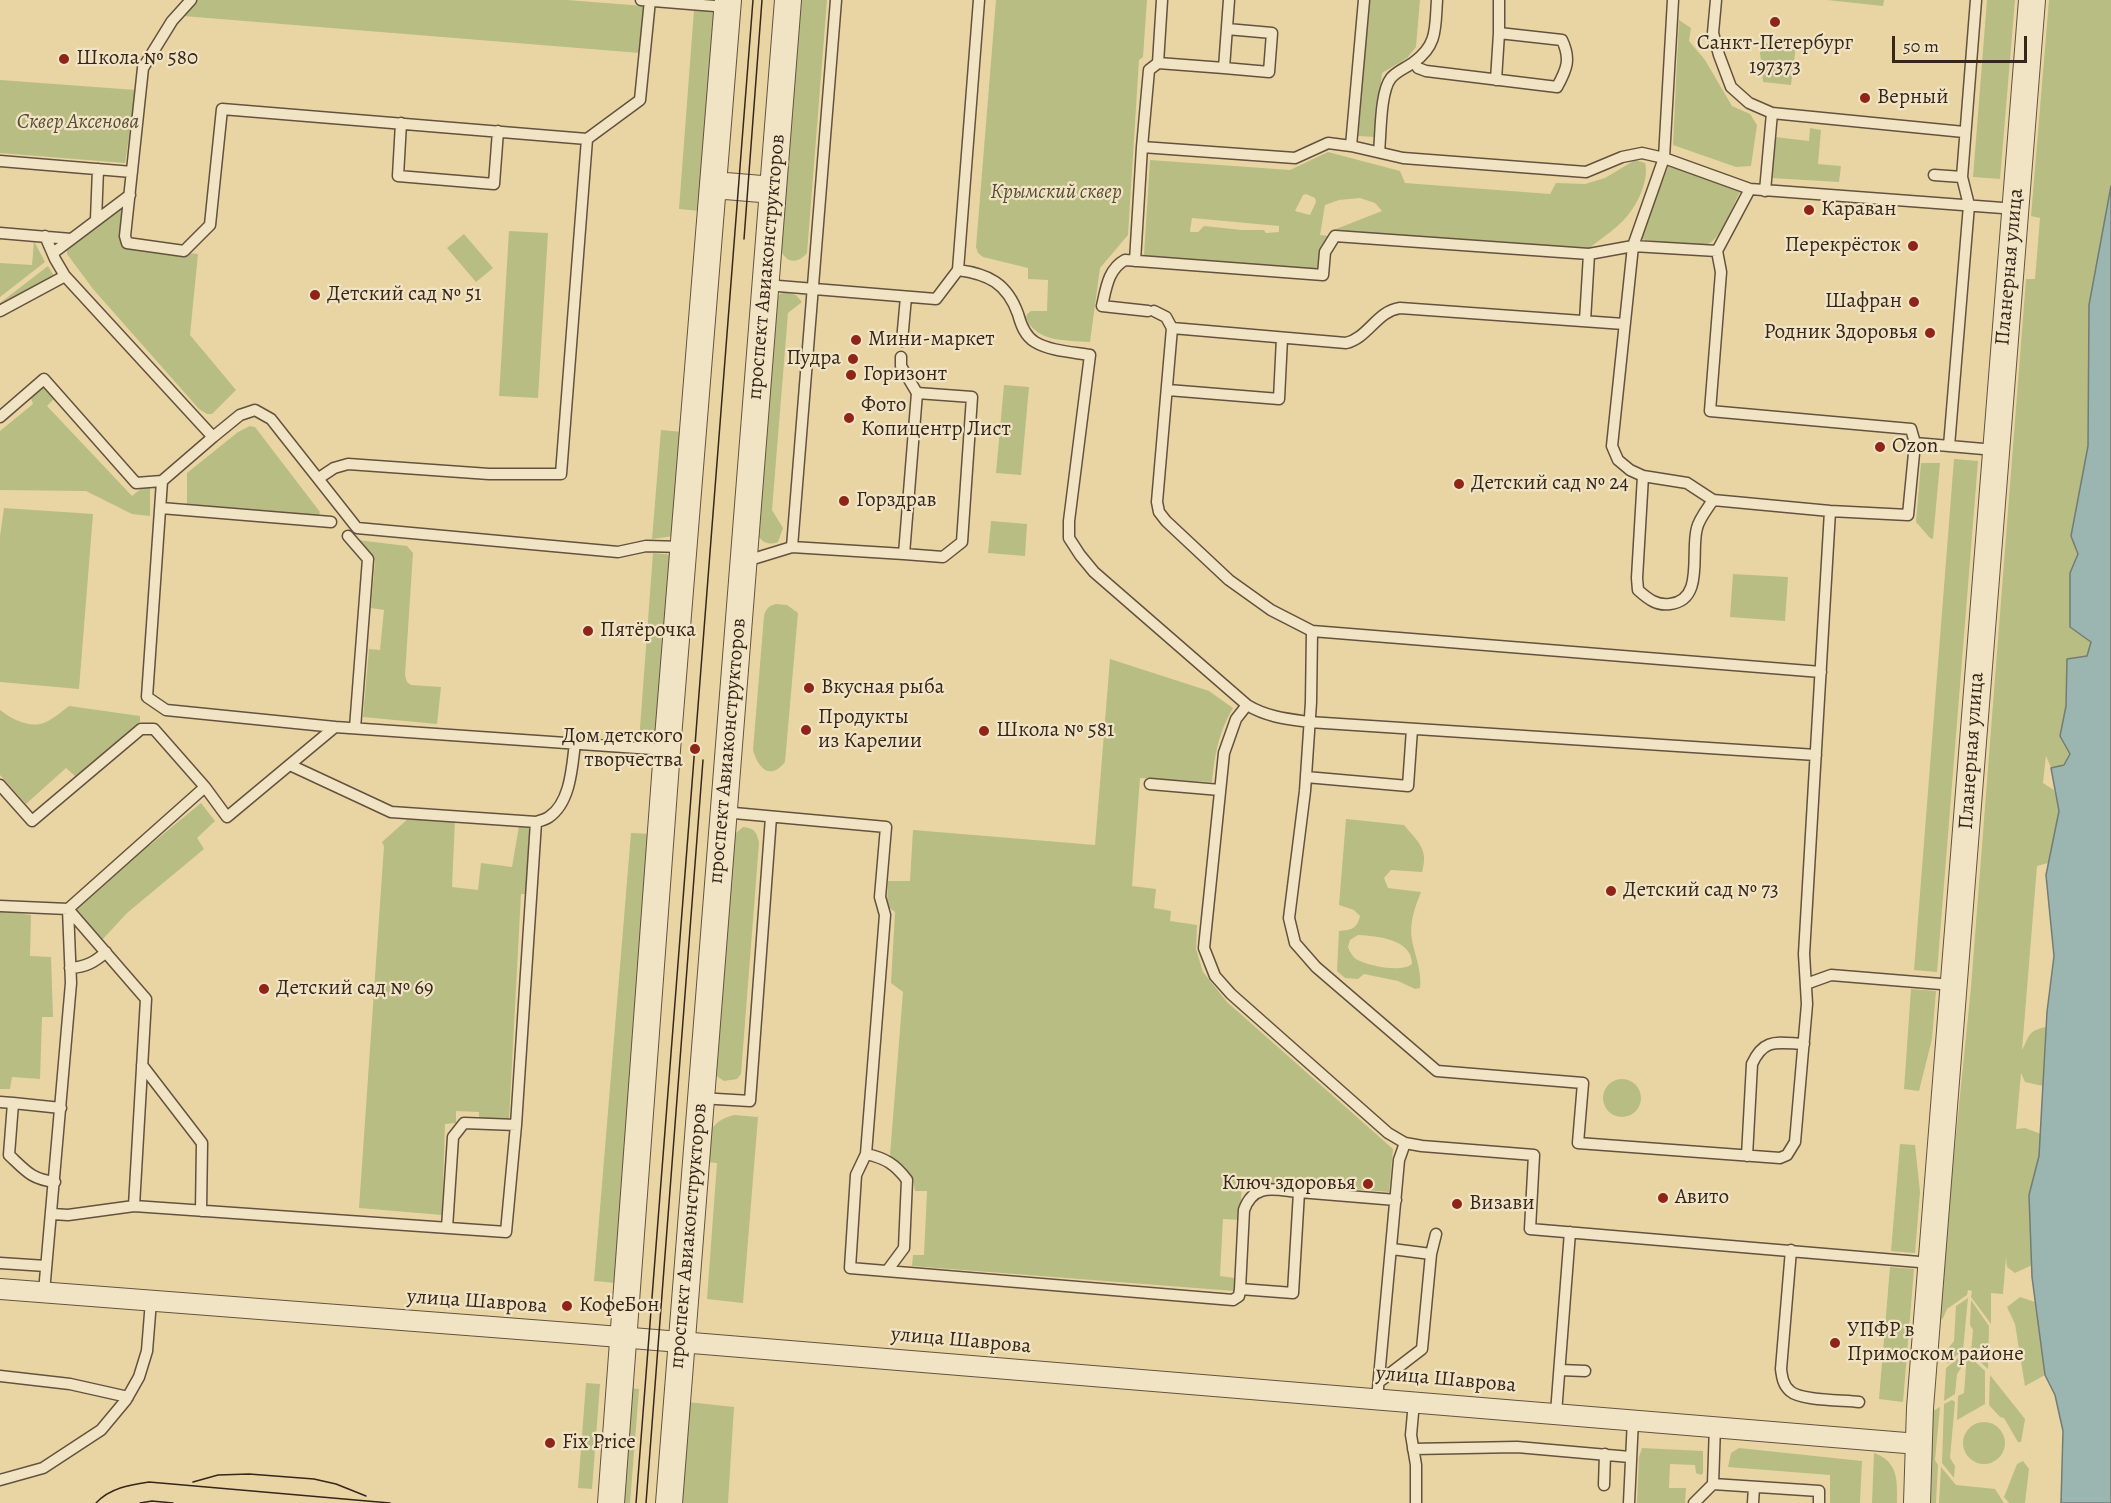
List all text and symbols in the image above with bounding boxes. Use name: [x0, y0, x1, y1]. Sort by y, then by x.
marker: Санкт-Петербург 197373: [1768, 15, 1782, 29]
scale bar: [1895, 24, 2030, 62]
place label: Санкт-Петербург 197373: [1697, 31, 1853, 81]
text: 50 m: [1903, 34, 1939, 58]
place label: Школа № 580: [76, 46, 198, 72]
marker: Школа № 580: [57, 52, 71, 66]
place label: Верный: [1877, 85, 1948, 111]
marker: Верный: [1858, 91, 1872, 105]
park label: Сквер Аксенова: [17, 110, 139, 136]
street label: проспект Авиаконструкторов: [743, 133, 791, 401]
park label: Крымский сквер: [990, 180, 1122, 206]
street label: Планерная улица: [1991, 187, 2029, 347]
place label: Караван: [1821, 197, 1896, 223]
marker: Караван: [1802, 203, 1816, 217]
place label: Перекрёсток: [1785, 233, 1901, 259]
marker: Перекрёсток: [1906, 239, 1920, 253]
place label: Детский сад № 51: [327, 282, 481, 308]
marker: Детский сад № 51: [308, 288, 322, 302]
place label: Шафран: [1825, 289, 1902, 315]
marker: Шафран: [1907, 295, 1921, 309]
place label: Родник Здоровья: [1764, 320, 1918, 346]
marker: Родник Здоровья: [1923, 326, 1937, 340]
place label: Мини-маркет: [868, 327, 995, 353]
marker: Мини-маркет: [849, 333, 863, 347]
place label: Пудра: [786, 346, 841, 372]
marker: Пудра: [846, 352, 860, 366]
place label: Горизонт: [863, 362, 947, 388]
marker: Горизонт: [844, 368, 858, 382]
place label: Фото Копицентр Лист: [861, 393, 1011, 443]
marker: Фото Копицентр Лист: [842, 411, 856, 425]
place label: Ozon: [1892, 434, 1938, 460]
marker: Ozon: [1873, 440, 1887, 454]
place label: Детский сад № 24: [1471, 471, 1629, 497]
marker: Детский сад № 24: [1452, 477, 1466, 491]
place label: Горздрав: [856, 488, 937, 514]
marker: Горздрав: [837, 494, 851, 508]
street label: проспект Авиаконструкторов: [704, 617, 752, 885]
place label: Пятёрочка: [600, 618, 696, 644]
marker: Пятёрочка: [581, 624, 595, 638]
street label: Планерная улица: [1954, 671, 1990, 831]
place label: Вкусная рыба: [821, 675, 944, 701]
marker: Вкусная рыба: [802, 681, 816, 695]
place label: Продукты из Карелии: [818, 705, 922, 755]
place label: Школа № 581: [996, 718, 1114, 744]
marker: Продукты из Карелии: [799, 723, 813, 737]
place label: Дом детского творчества: [562, 724, 683, 774]
marker: Школа № 581: [977, 724, 991, 738]
marker: Дом детского творчества: [688, 742, 702, 756]
place label: Детский сад № 73: [1623, 878, 1779, 904]
marker: Детский сад № 73: [1604, 884, 1618, 898]
place label: Детский сад № 69: [276, 976, 434, 1002]
marker: Детский сад № 69: [257, 982, 271, 996]
street label: проспект Авиаконструкторов: [665, 1102, 713, 1370]
place label: Ключ здоровья: [1222, 1171, 1356, 1197]
marker: Ключ здоровья: [1361, 1177, 1375, 1191]
place label: Авито: [1675, 1185, 1729, 1211]
place label: Визави: [1469, 1191, 1535, 1217]
marker: Авито: [1656, 1191, 1670, 1205]
marker: Визави: [1450, 1197, 1464, 1211]
street label: улица Шаврова: [406, 1285, 548, 1319]
place label: КофеБон: [579, 1293, 659, 1319]
marker: КофеБон: [560, 1299, 574, 1313]
place label: УПФР в Примоском районе: [1847, 1318, 2024, 1368]
street label: улица Шаврова: [890, 1322, 1032, 1360]
marker: УПФР в Примоском районе: [1828, 1336, 1842, 1350]
street label: улица Шаврова: [1375, 1361, 1517, 1399]
place label: Fix Price: [562, 1430, 636, 1456]
marker: Fix Price: [543, 1436, 557, 1450]

